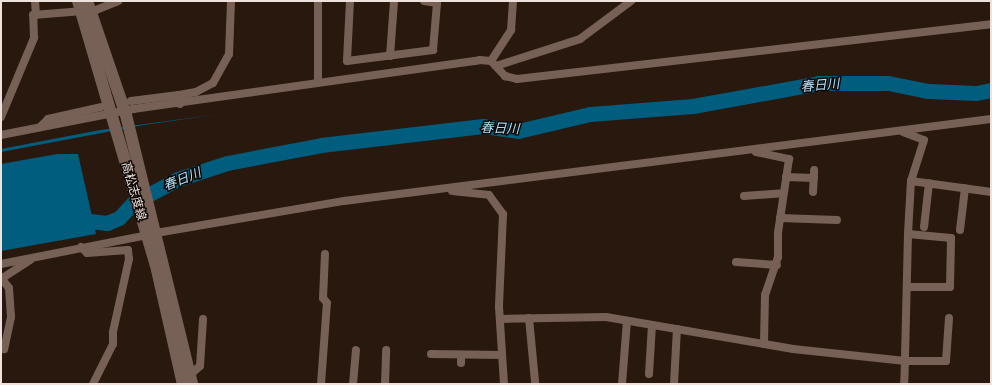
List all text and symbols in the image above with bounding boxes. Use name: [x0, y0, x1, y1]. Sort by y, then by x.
water label: 春日川: [800, 76, 840, 94]
water label: 春日川: [480, 120, 520, 136]
street label: 高松志度線: [119, 160, 149, 222]
water label: 春日川: [161, 164, 203, 194]

